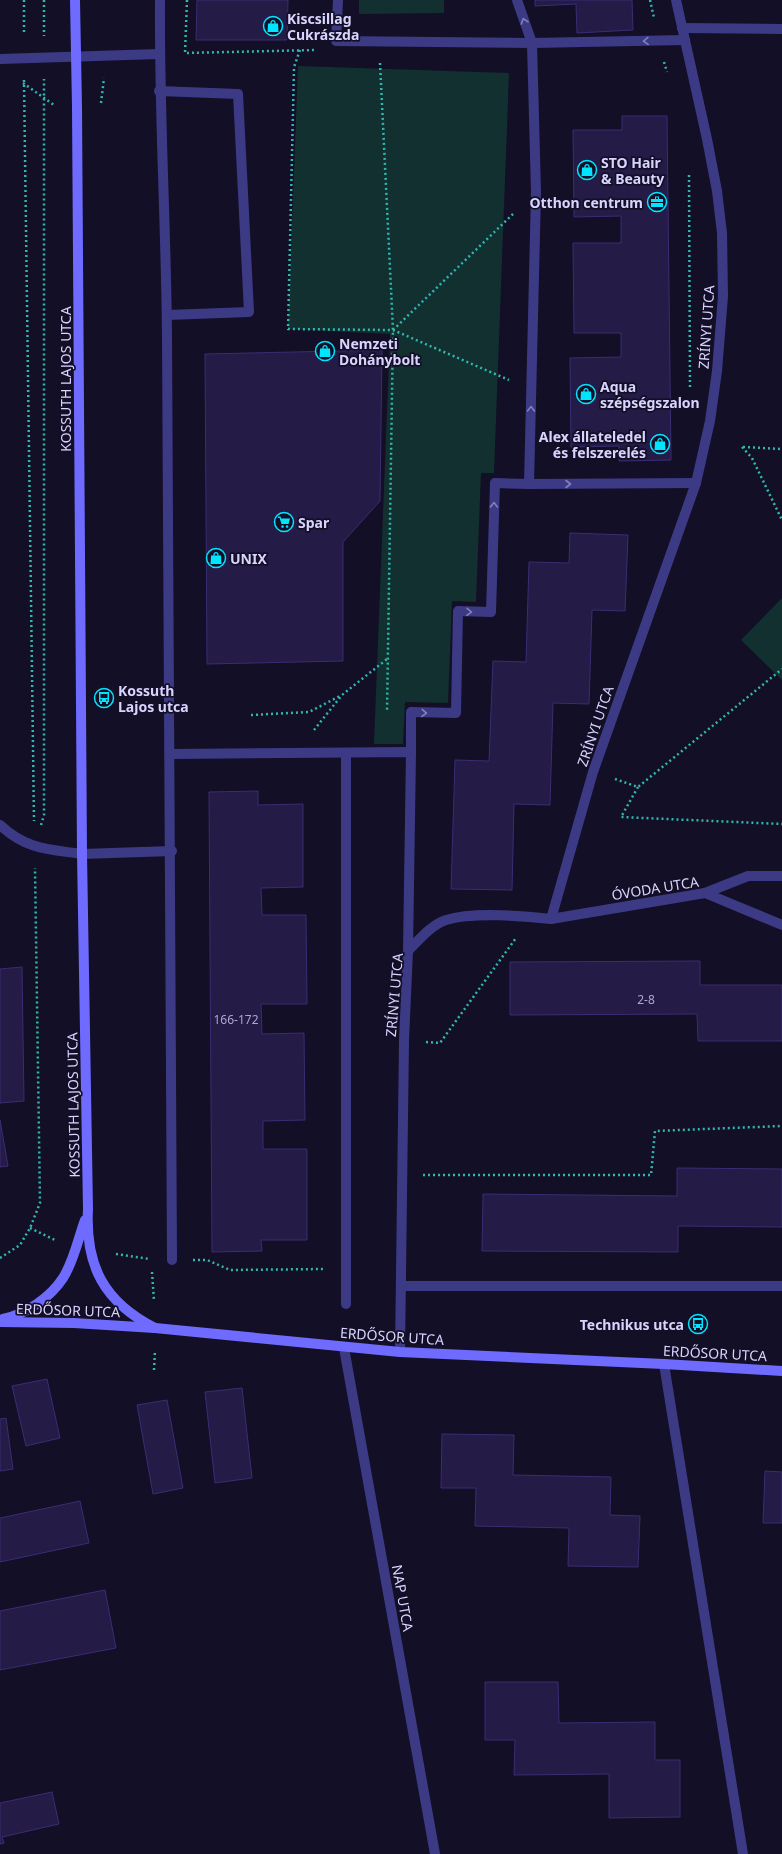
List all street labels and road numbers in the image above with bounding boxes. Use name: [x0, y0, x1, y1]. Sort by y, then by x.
street label: ZRÍNYI UTCA: [694, 284, 718, 370]
street label: KOSSUTH LAJOS UTCA: [56, 306, 75, 452]
street label: ZRÍNYI UTCA: [572, 683, 618, 769]
street label: ÓVODA UTCA: [610, 872, 700, 904]
street label: ZRÍNYI UTCA: [381, 952, 407, 1038]
street label: KOSSUTH LAJOS UTCA: [62, 1032, 84, 1178]
street label: ERDŐSOR UTCA: [16, 1299, 120, 1321]
street label: ERDŐSOR UTCA: [339, 1323, 445, 1349]
street label: ERDŐSOR UTCA: [662, 1341, 768, 1365]
street label: NAP UTCA: [388, 1563, 418, 1633]

